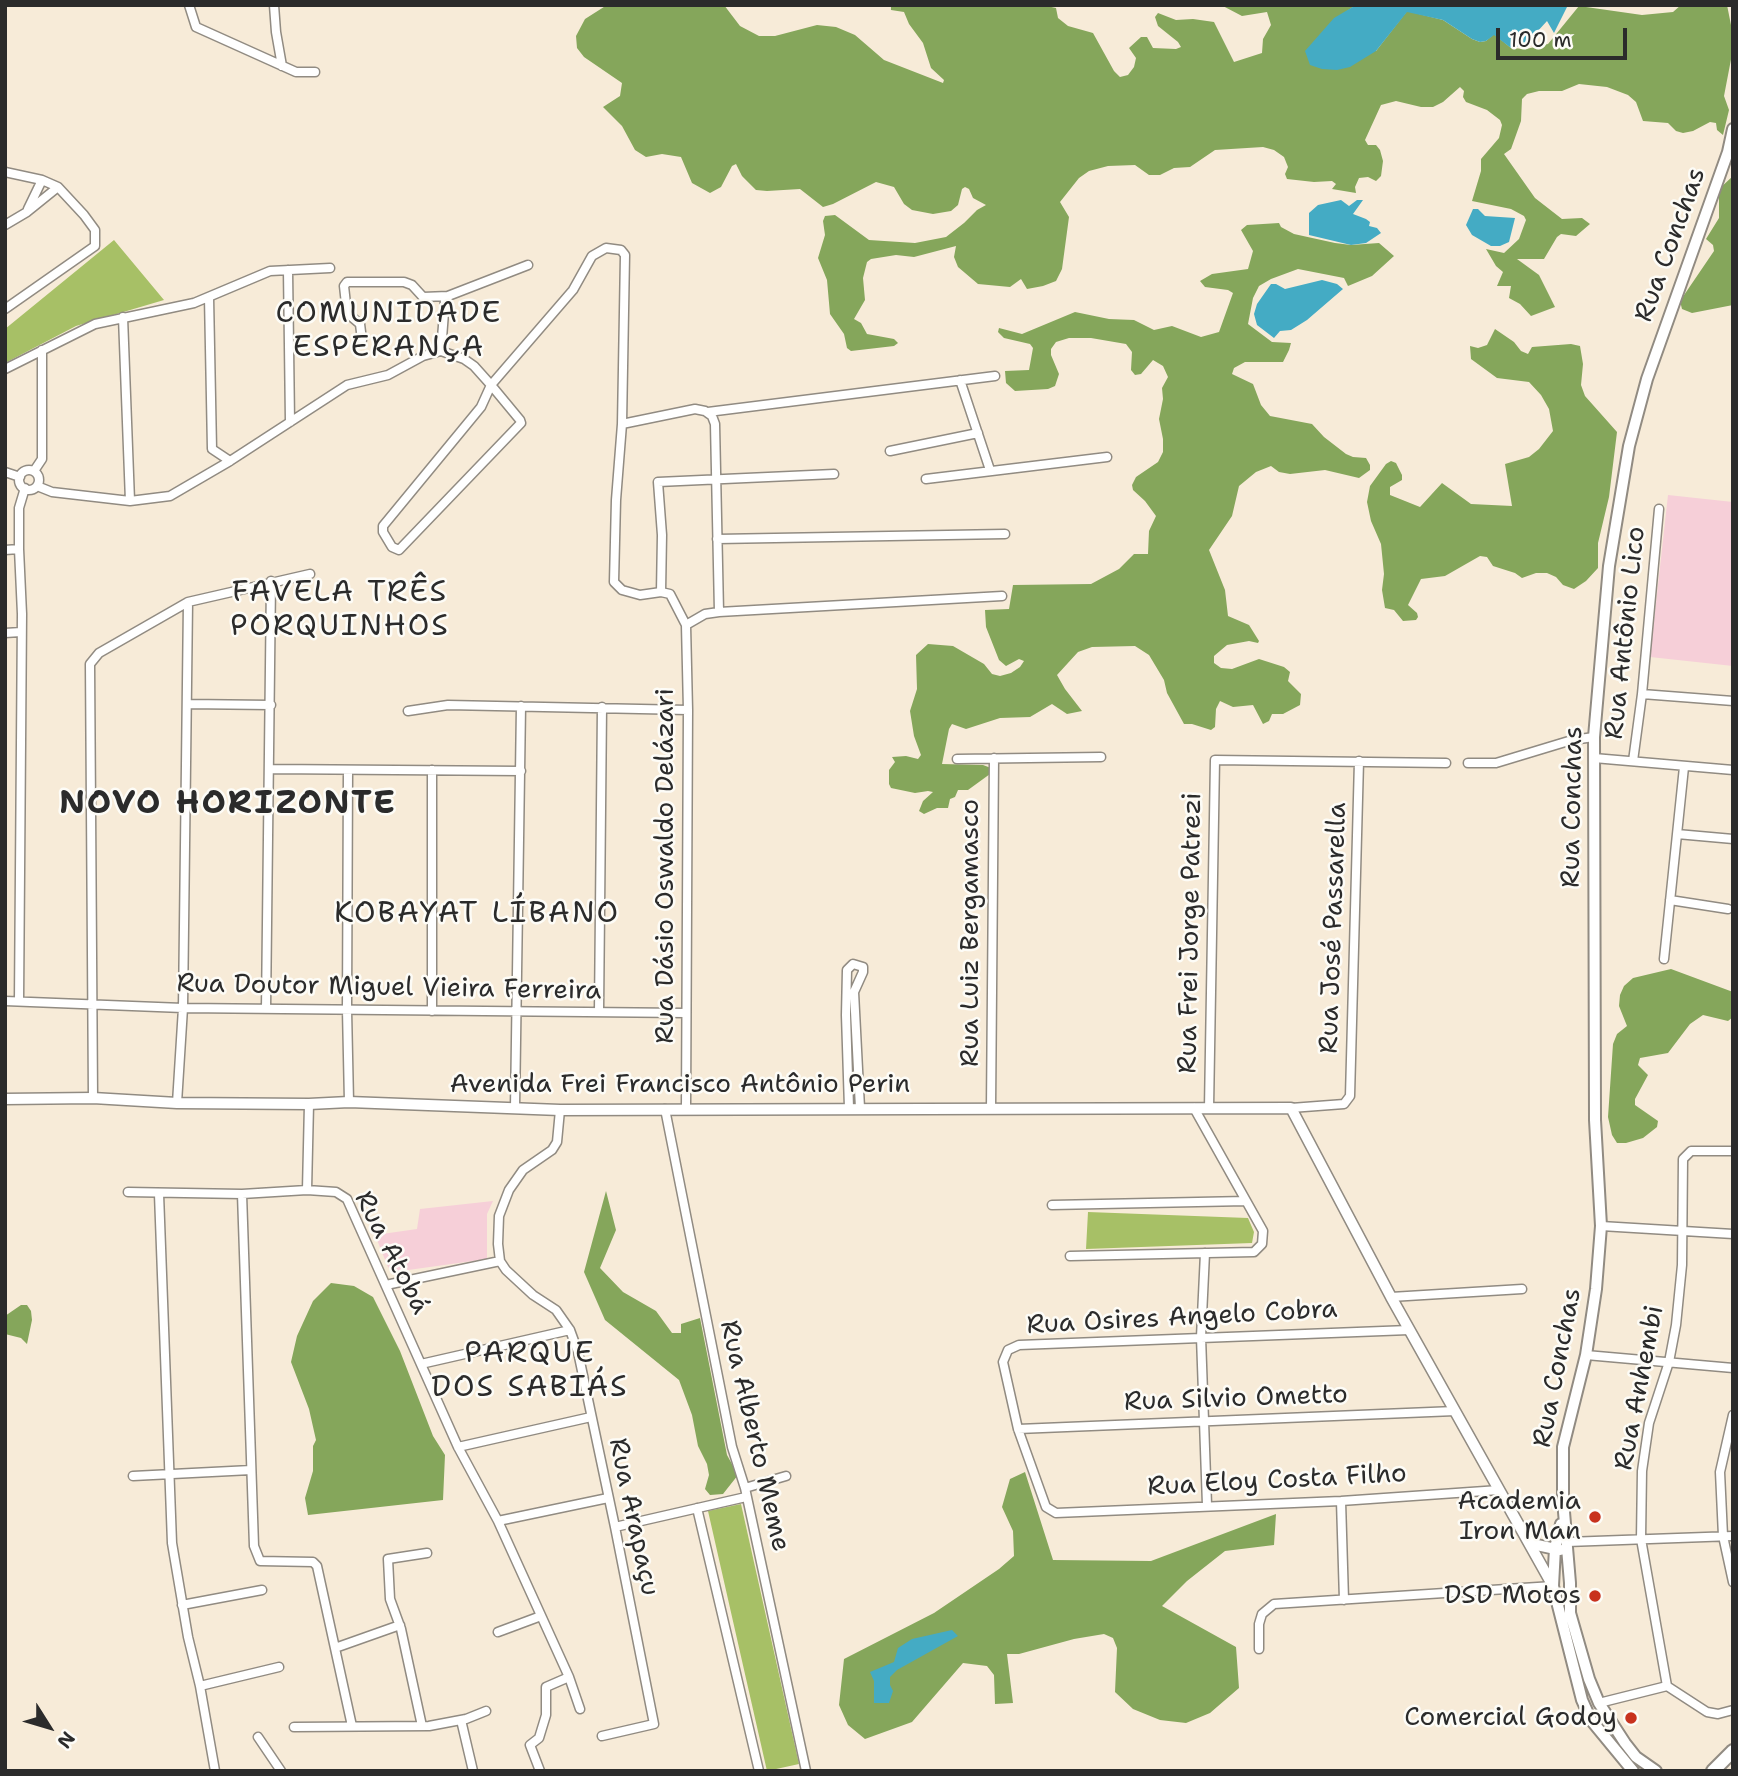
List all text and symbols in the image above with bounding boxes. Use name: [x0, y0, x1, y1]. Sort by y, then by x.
scale bar: [1500, 14, 1631, 58]
text: 100 m: [1509, 26, 1572, 54]
street label: Rua Conchas: [1629, 164, 1713, 326]
district label: COMUNIDADE ESPERANÇA: [277, 296, 501, 366]
street label: Rua Antônio Lico: [1599, 525, 1653, 741]
district label: FAVELA TRÊS PORQUINHOS: [231, 575, 449, 646]
street label: Rua Dásio Oswaldo Delázari: [650, 688, 682, 1044]
street label: Rua Conchas: [1556, 726, 1590, 888]
district label: NOVO HORIZONTE: [61, 784, 395, 824]
street label: Rua Frei Jorge Patrezi: [1173, 792, 1209, 1074]
street label: Rua Luiz Bergamasco: [955, 799, 987, 1067]
street label: Rua José Passarella: [1314, 802, 1354, 1054]
district label: KOBAYAT LÍBANO: [336, 896, 618, 932]
street label: Rua Doutor Miguel Vieira Ferreira: [176, 969, 602, 1007]
street label: Avenida Frei Francisco Antônio Perin: [450, 1069, 910, 1101]
street label: Rua Atobá: [347, 1186, 435, 1320]
street label: Rua Conchas: [1527, 1286, 1589, 1450]
street label: Rua Osires Angelo Cobra: [1026, 1294, 1338, 1342]
street label: Rua Anhembi: [1609, 1303, 1671, 1473]
street label: Rua Alberto Meme: [712, 1317, 796, 1555]
district label: PARQUE DOS SABIÁS: [433, 1336, 627, 1406]
street label: Rua Silvio Ometto: [1124, 1380, 1348, 1418]
street label: Rua Arapaçu: [601, 1435, 665, 1599]
street label: Rua Eloy Costa Filho: [1147, 1459, 1407, 1503]
place label: Academia Iron Man: [1457, 1486, 1581, 1548]
marker: Academia Iron Man: [1587, 1509, 1603, 1525]
place label: DSD Motos: [1444, 1580, 1581, 1612]
marker: DSD Motos: [1587, 1588, 1603, 1604]
north arrow: [14, 1692, 84, 1762]
place label: Comercial Godoy: [1404, 1702, 1617, 1734]
marker: Comercial Godoy: [1623, 1710, 1639, 1726]
text: N: [52, 1726, 81, 1753]

